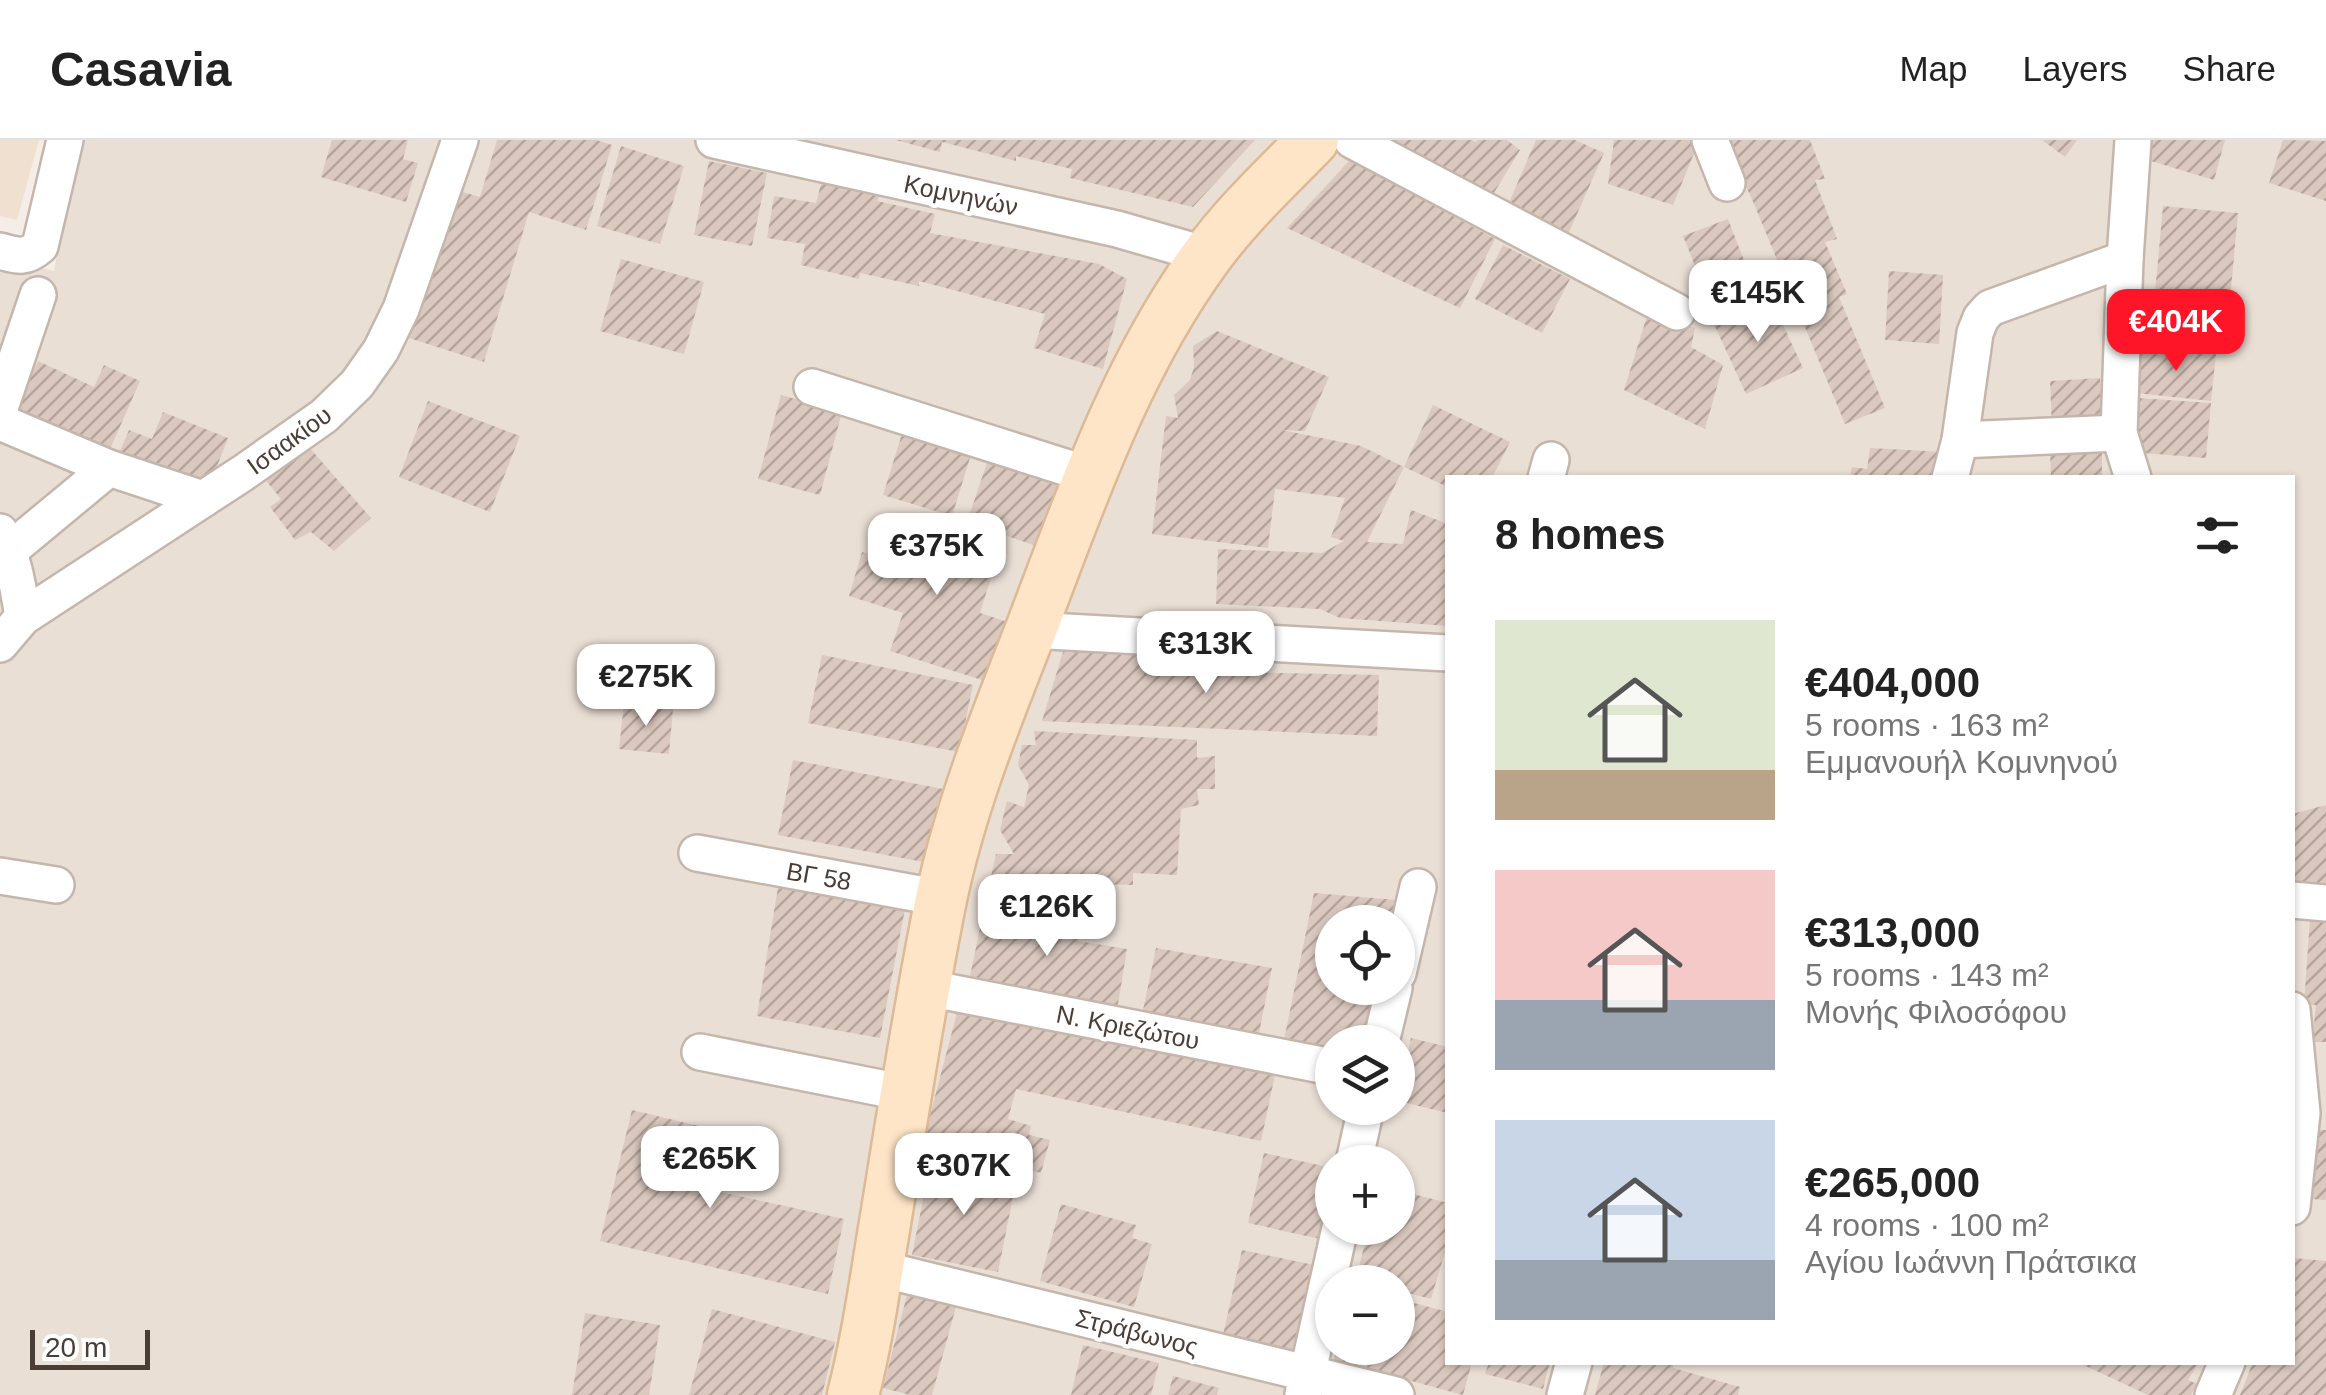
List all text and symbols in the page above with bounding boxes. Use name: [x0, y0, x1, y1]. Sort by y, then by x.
text: Casavia: [50, 43, 231, 96]
text: Map: [1899, 49, 1968, 88]
text: Layers: [2023, 49, 2128, 88]
text: Share: [2183, 49, 2276, 88]
street label: Κομνηνών: [902, 169, 1020, 221]
pin: €145K: [1688, 260, 1828, 345]
text: €145K: [1711, 274, 1805, 310]
pin: €404K: [2106, 289, 2246, 374]
text: €404K: [2129, 303, 2223, 339]
street label: Ισαακίου: [242, 400, 336, 480]
icon: filters: [2190, 508, 2245, 563]
text: 8 homes: [1495, 511, 1665, 558]
pin: €375K: [867, 513, 1007, 598]
text: €375K: [890, 527, 984, 563]
pin: €313K: [1136, 611, 1276, 696]
text: €313K: [1159, 625, 1253, 661]
pin: €275K: [576, 644, 716, 729]
text: €275K: [599, 658, 693, 694]
text: €404,000: [1805, 659, 1980, 706]
icon: home: [1575, 660, 1695, 780]
text: 5 rooms · 163 m²: [1805, 707, 2049, 743]
text: Εμμανουήλ Κομνηνού: [1805, 744, 2118, 780]
street label: ΒΓ 58: [784, 857, 854, 895]
pin: €126K: [977, 874, 1117, 959]
text: €126K: [1000, 888, 1094, 924]
map controls: [1315, 905, 1415, 1365]
button: locate: [1315, 905, 1415, 1005]
text: €313,000: [1805, 909, 1980, 956]
icon: home: [1575, 910, 1695, 1030]
text: 5 rooms · 143 m²: [1805, 957, 2049, 993]
text: Μονής Φιλοσόφου: [1805, 994, 2067, 1030]
street label: Ν. Κριεζώτου: [1054, 999, 1202, 1055]
button: layers: [1315, 1025, 1415, 1125]
pin: €265K: [640, 1126, 780, 1211]
pin: €307K: [894, 1133, 1034, 1218]
text: €265K: [663, 1140, 757, 1176]
button: +: [1315, 1145, 1415, 1245]
text: €307K: [917, 1147, 1011, 1183]
text: €265,000: [1805, 1159, 1980, 1206]
icon: home: [1575, 1160, 1695, 1280]
text: 4 rooms · 100 m²: [1805, 1207, 2049, 1243]
text: Αγίου Ιωάννη Πράτσικα: [1805, 1244, 2137, 1280]
button: −: [1315, 1265, 1415, 1365]
street label: Στράβωνος: [1073, 1303, 1201, 1361]
scale bar: [30, 1325, 150, 1370]
text: 20 m: [45, 1332, 107, 1363]

